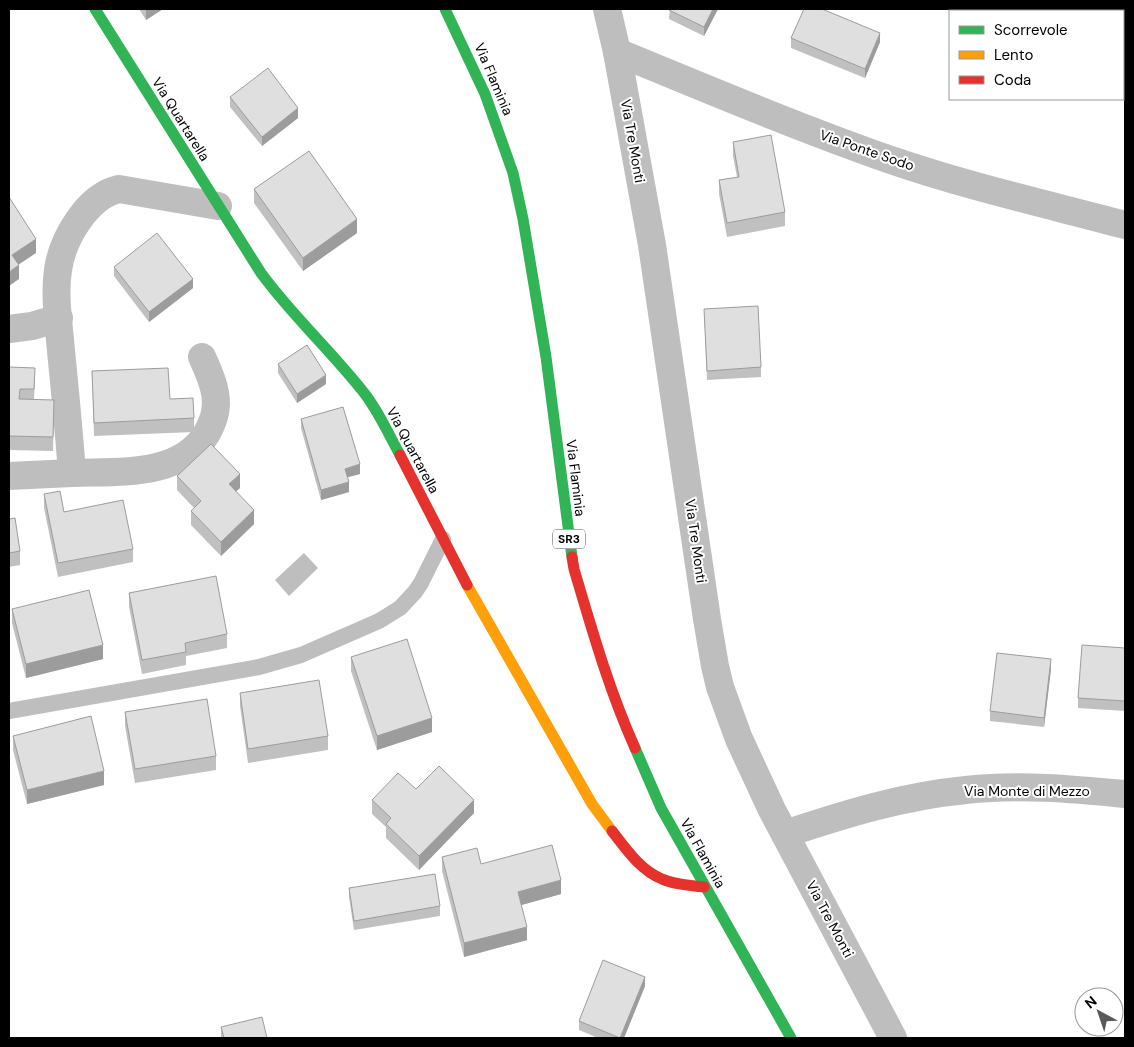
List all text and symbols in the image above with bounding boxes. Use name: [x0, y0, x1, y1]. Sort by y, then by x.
legend: [949, 10, 1124, 100]
text: Scorrevole: [994, 20, 1068, 40]
street label: Via Flaminia: [471, 40, 517, 118]
text: Lento: [994, 45, 1033, 65]
text: Coda: [994, 70, 1031, 90]
street label: Via Quartarella: [148, 74, 214, 164]
street label: Via Tre Monti: [617, 98, 649, 184]
street label: Via Ponte Sodo: [817, 125, 917, 175]
street label: Via Quartarella: [383, 404, 443, 496]
street label: Via Flaminia: [562, 439, 590, 517]
street label: Via Tre Monti: [681, 498, 711, 584]
road number: SR3: [553, 530, 585, 548]
street label: Via Monte di Mezzo: [964, 782, 1090, 800]
street label: Via Flaminia: [676, 815, 730, 891]
street label: Via Tre Monti: [802, 877, 858, 961]
north arrow: [1074, 987, 1124, 1037]
text: N: [1081, 992, 1100, 1012]

